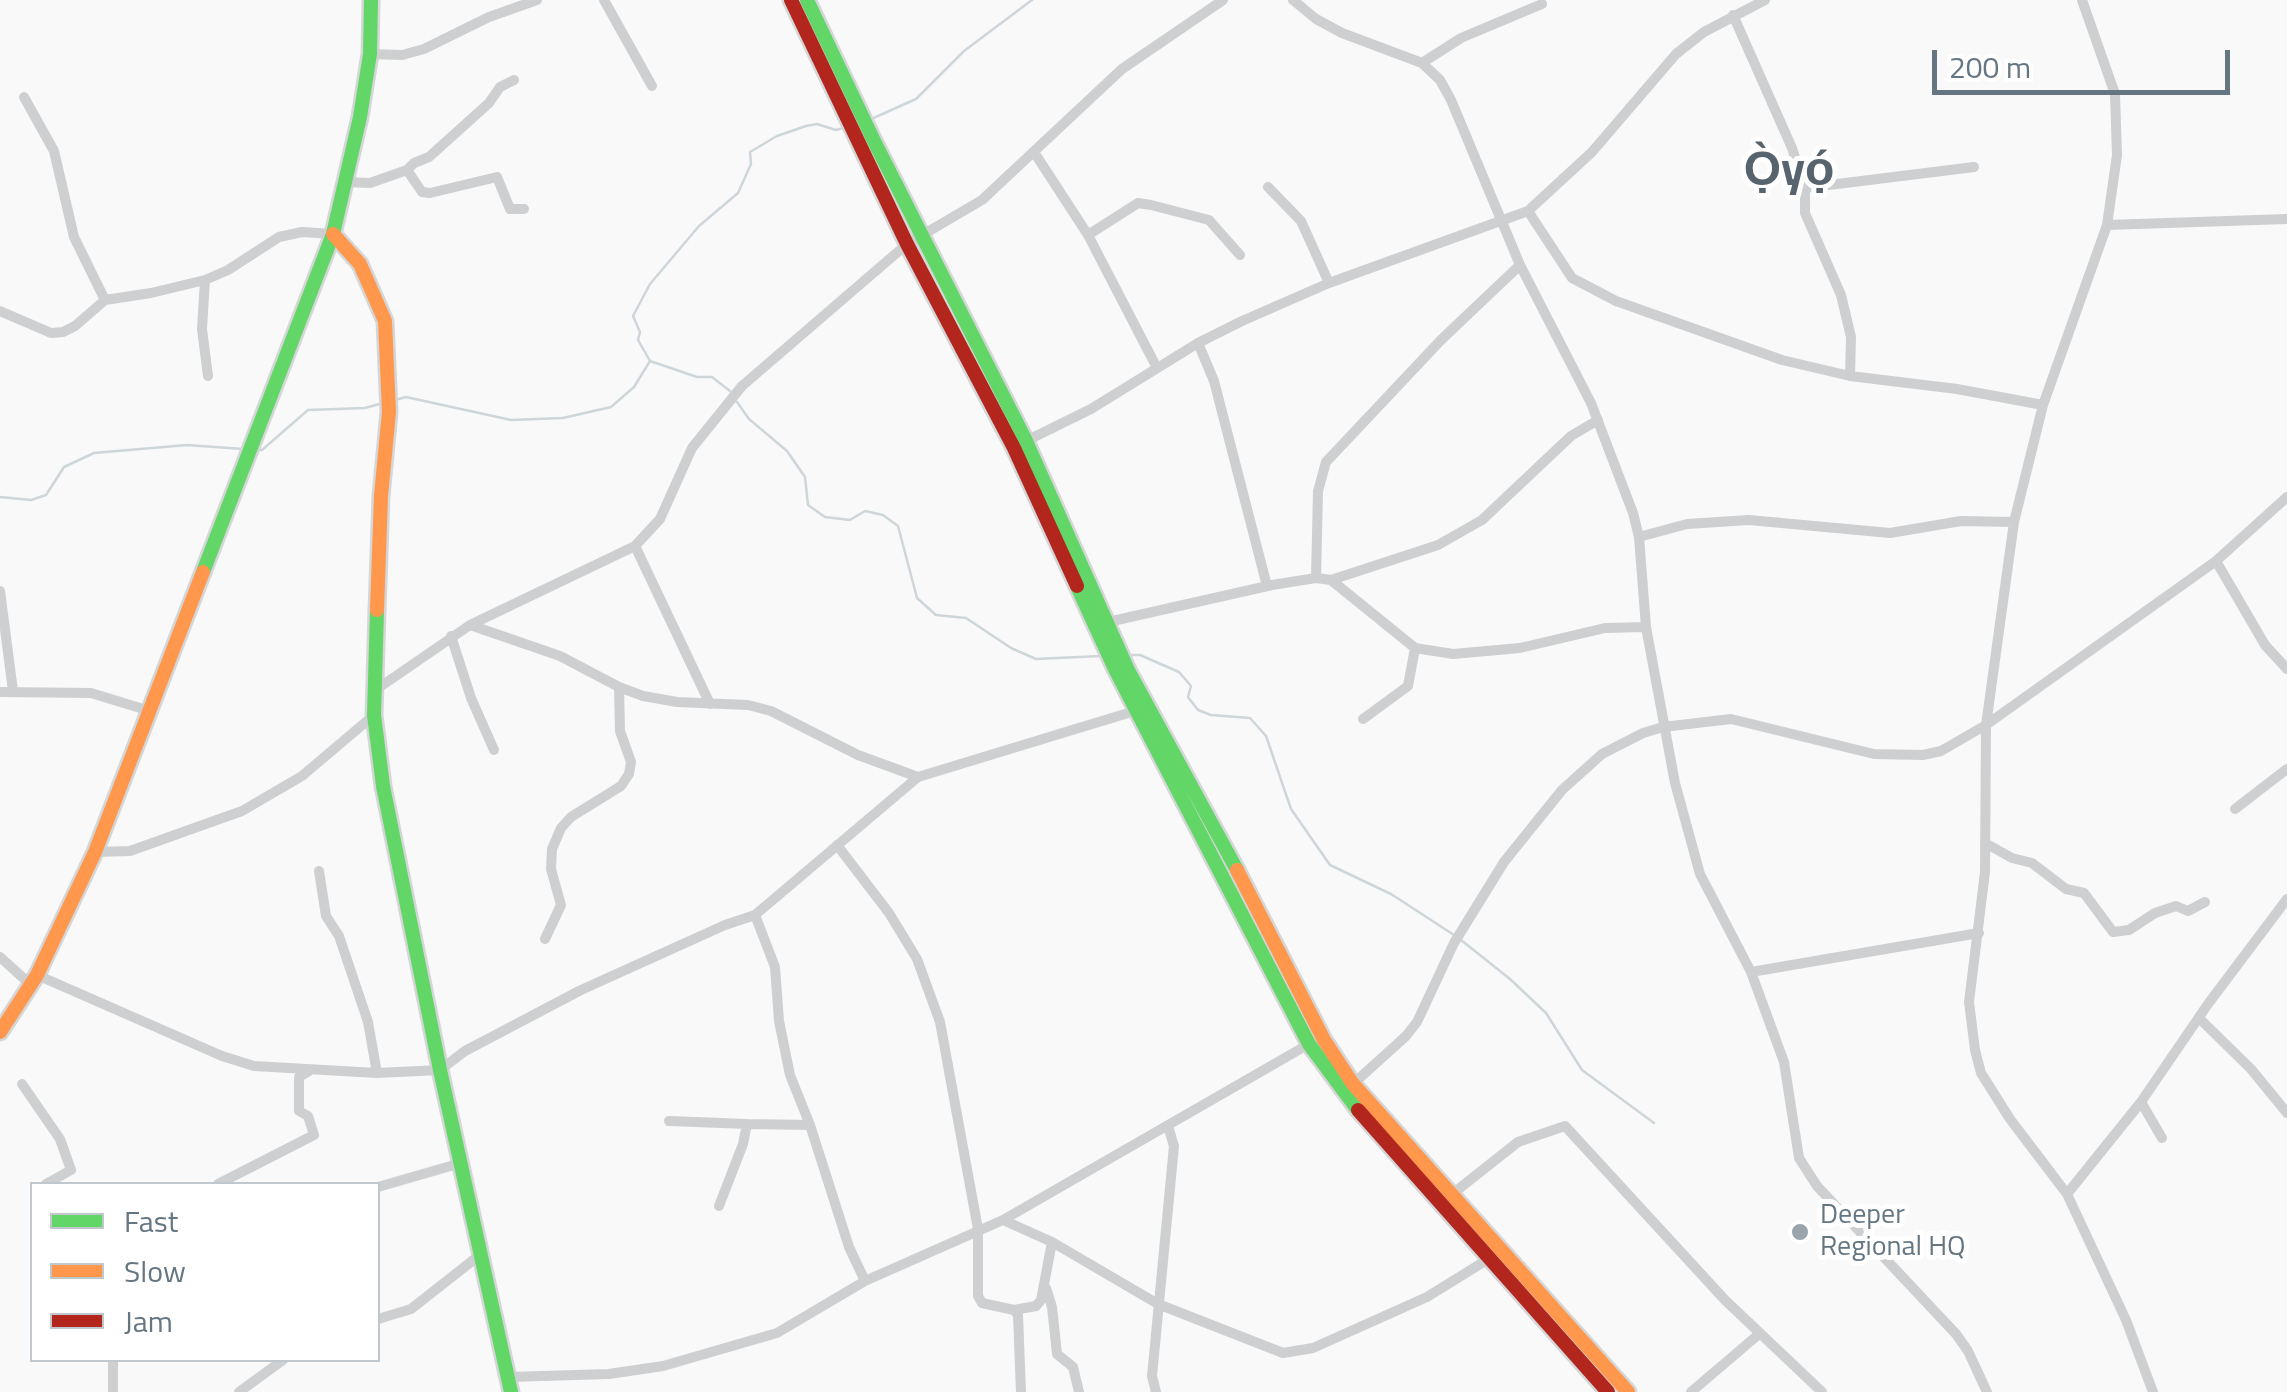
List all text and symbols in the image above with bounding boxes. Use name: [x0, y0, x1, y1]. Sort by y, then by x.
scale bar: [1937, 30, 2234, 92]
text: 200 m: [1949, 44, 2031, 90]
district label: Ọ̀yọ́: [1744, 144, 1834, 202]
legend: [30, 1182, 380, 1362]
text: Fast: [124, 1198, 178, 1244]
place label: Deeper Regional HQ: [1820, 1199, 1966, 1265]
marker: Deeper Regional HQ: [1789, 1221, 1811, 1243]
text: Slow: [124, 1248, 186, 1294]
text: Jam: [124, 1298, 173, 1344]

